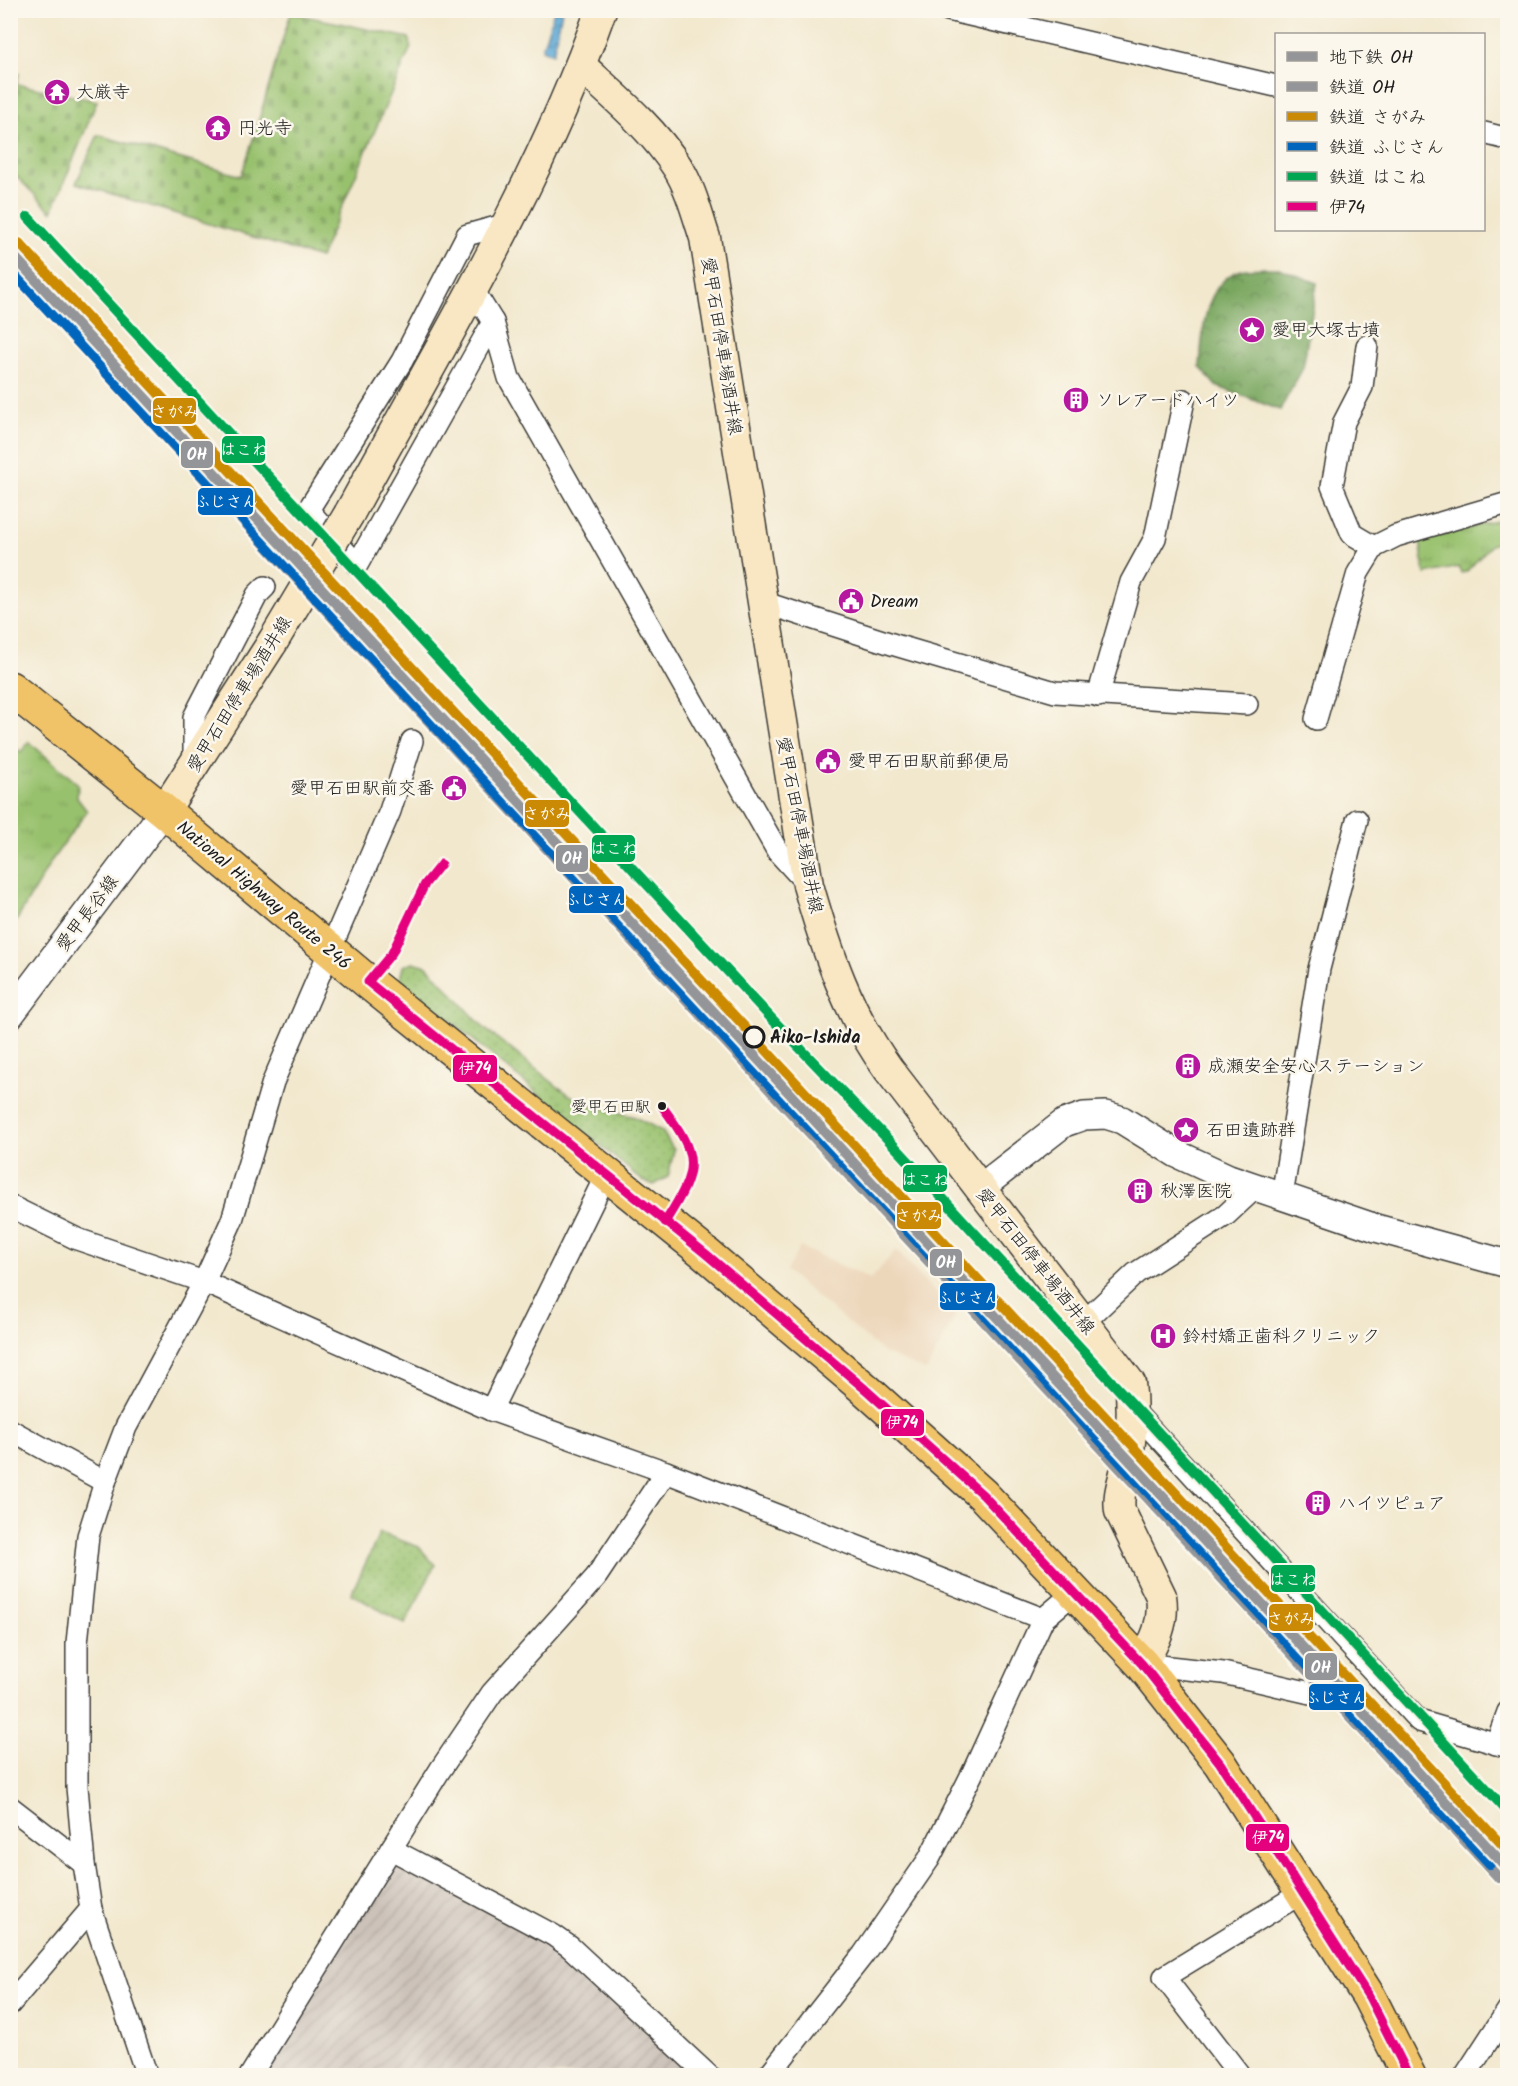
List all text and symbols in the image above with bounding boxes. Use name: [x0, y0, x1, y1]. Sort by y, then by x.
legend: [1275, 33, 1485, 231]
text: 地下鉄 OH: [1329, 44, 1413, 73]
text: 鉄道 OH: [1329, 74, 1395, 103]
temple icon: 大厳寺: [42, 77, 72, 107]
place label: 大厳寺: [76, 79, 130, 108]
text: 鉄道 さがみ: [1329, 104, 1426, 133]
temple icon: 円光寺: [203, 113, 233, 143]
place label: 円光寺: [238, 115, 292, 144]
text: 鉄道 ふじさん: [1329, 134, 1444, 163]
text: 鉄道 はこね: [1329, 164, 1426, 193]
text: 伊74: [1329, 194, 1365, 223]
street label: 愛甲石田停車場酒井線: [692, 255, 749, 437]
place icon: 愛甲大塚古墳: [1237, 315, 1267, 345]
place label: 愛甲大塚古墳: [1272, 317, 1380, 346]
building icon: ソレアードハイツ: [1061, 385, 1091, 415]
place label: ソレアードハイツ: [1096, 387, 1239, 416]
line badge: さがみ: [152, 397, 197, 425]
text: さがみ: [151, 400, 199, 425]
line badge: はこね: [221, 435, 266, 464]
text: はこね: [220, 438, 268, 463]
line badge: OH: [180, 440, 214, 469]
text: OH: [187, 443, 207, 468]
line badge: ふじさん: [197, 487, 254, 516]
text: ふじさん: [194, 490, 258, 515]
public building icon: Dream: [836, 586, 866, 616]
place label: Dream: [870, 588, 918, 617]
street label: 愛甲石田停車場酒井線: [180, 611, 300, 779]
street label: 愛甲石田停車場酒井線: [767, 734, 830, 916]
public building icon: 愛甲石田駅前郵便局: [813, 746, 843, 776]
place label: 愛甲石田駅前郵便局: [848, 748, 1010, 777]
public building icon: 愛甲石田駅前交番: [439, 773, 469, 803]
place label: 愛甲石田駅前交番: [290, 775, 434, 804]
line badge: さがみ: [524, 799, 570, 828]
text: さがみ: [523, 802, 571, 827]
street label: National Highway Route 246: [169, 814, 357, 978]
line badge: はこね: [591, 834, 636, 863]
text: はこね: [590, 837, 638, 862]
line badge: OH: [555, 844, 589, 873]
text: OH: [562, 847, 582, 872]
street label: 愛甲長谷線: [50, 869, 127, 959]
line badge: ふじさん: [568, 885, 625, 914]
text: ふじさん: [564, 888, 628, 913]
place label: Aiko-Ishida: [770, 1024, 860, 1053]
marker: Aiko-Ishida: [743, 1026, 765, 1048]
building icon: 成瀬安全安心ステーション: [1173, 1051, 1203, 1081]
place label: 成瀬安全安心ステーション: [1208, 1053, 1425, 1082]
line badge: 伊74: [452, 1054, 498, 1083]
text: 伊74: [459, 1057, 491, 1082]
place label: 愛甲石田駅: [571, 1095, 651, 1120]
marker: 愛甲石田駅: [656, 1100, 668, 1112]
place icon: 石田遺跡群: [1171, 1115, 1201, 1145]
place label: 石田遺跡群: [1206, 1117, 1296, 1146]
line badge: はこね: [902, 1164, 948, 1193]
text: はこね: [901, 1168, 949, 1193]
building icon: 秋澤医院: [1125, 1176, 1155, 1206]
place label: 秋澤医院: [1160, 1178, 1232, 1207]
street label: 愛甲石田停車場酒井線: [968, 1182, 1102, 1342]
line badge: さがみ: [896, 1201, 942, 1230]
text: さがみ: [895, 1204, 943, 1229]
line badge: OH: [929, 1248, 963, 1277]
text: OH: [936, 1251, 956, 1276]
line badge: ふじさん: [939, 1282, 996, 1311]
text: ふじさん: [936, 1286, 1000, 1311]
hospital icon: 鈴村矯正歯科クリニック: [1148, 1321, 1178, 1351]
place label: 鈴村矯正歯科クリニック: [1182, 1323, 1380, 1352]
line badge: 伊74: [880, 1408, 925, 1437]
text: 伊74: [886, 1411, 918, 1436]
building icon: ハイツピュア: [1303, 1488, 1333, 1518]
place label: ハイツピュア: [1338, 1490, 1446, 1519]
line badge: はこね: [1270, 1564, 1316, 1593]
text: はこね: [1269, 1568, 1317, 1593]
line badge: さがみ: [1268, 1603, 1314, 1632]
text: さがみ: [1267, 1607, 1315, 1632]
line badge: OH: [1304, 1652, 1338, 1681]
text: OH: [1311, 1656, 1331, 1681]
line badge: ふじさん: [1308, 1683, 1365, 1711]
text: ふじさん: [1304, 1686, 1368, 1711]
line badge: 伊74: [1245, 1823, 1290, 1852]
text: 伊74: [1252, 1826, 1284, 1851]

